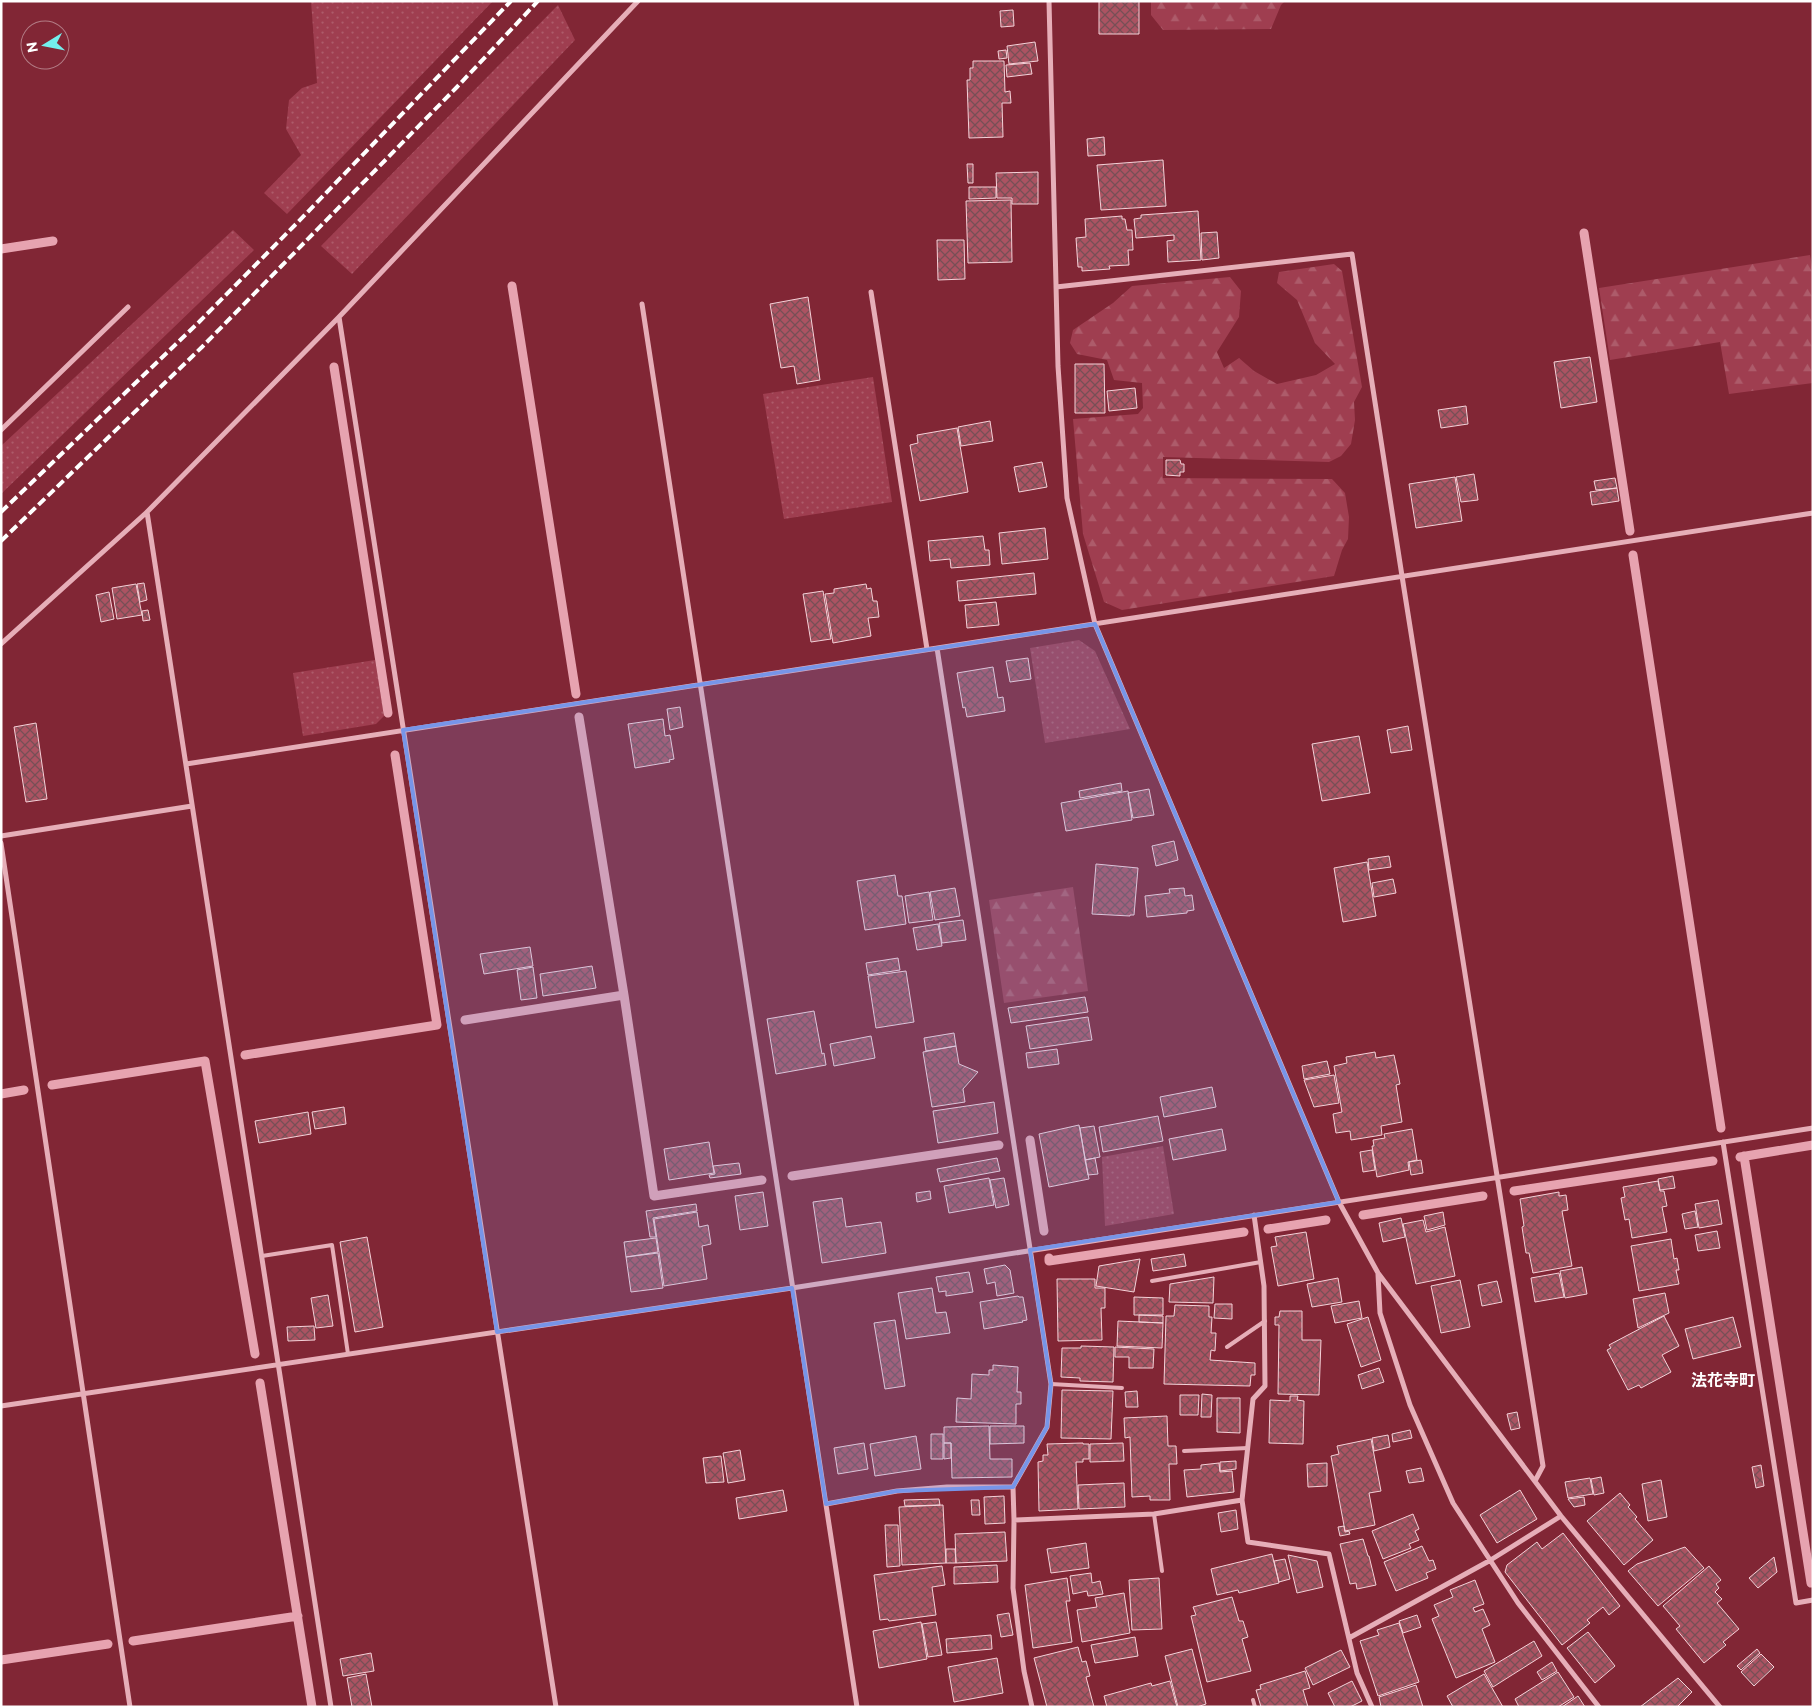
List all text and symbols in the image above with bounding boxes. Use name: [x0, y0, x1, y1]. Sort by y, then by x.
north arrow: [20, 20, 70, 70]
text: N: [22, 41, 41, 54]
district label: 法花寺町: [1691, 1370, 1755, 1389]

